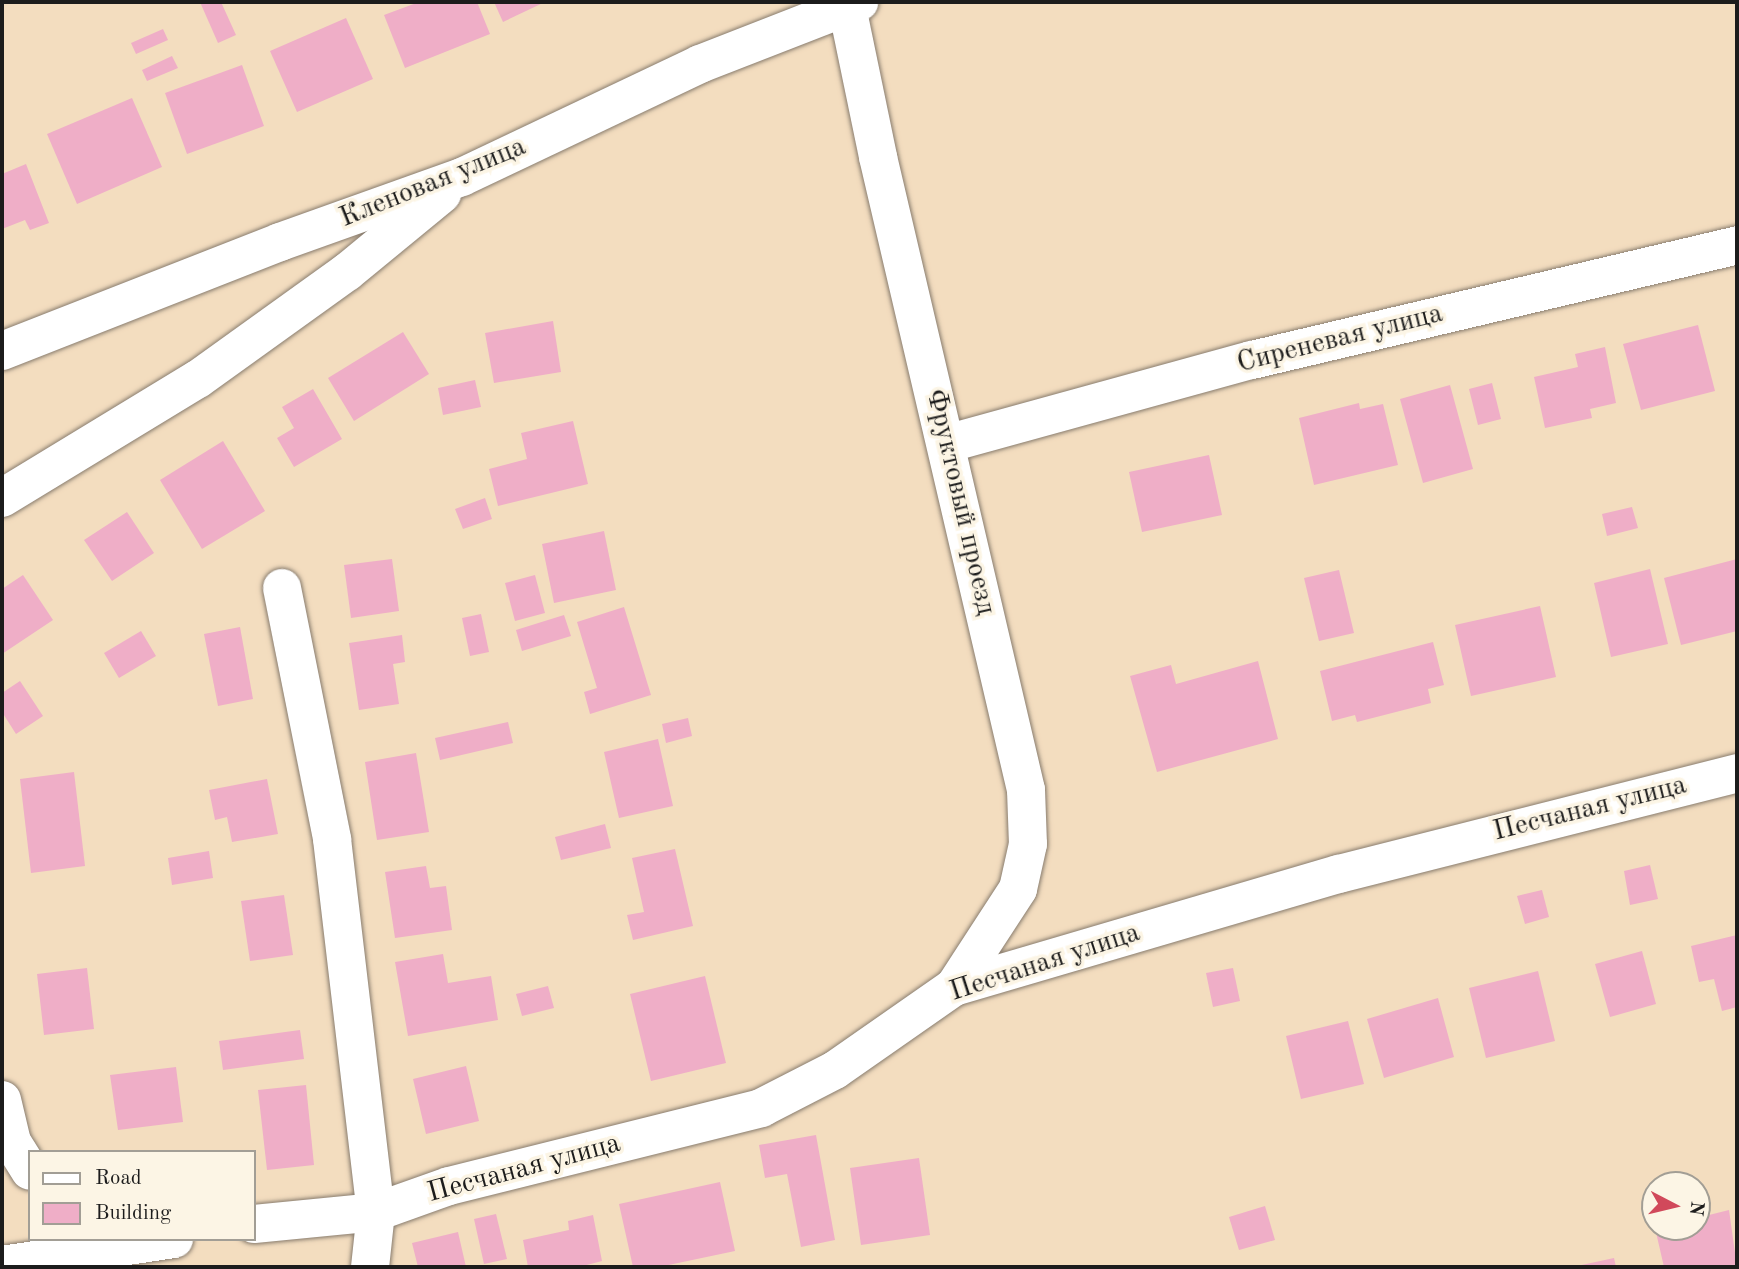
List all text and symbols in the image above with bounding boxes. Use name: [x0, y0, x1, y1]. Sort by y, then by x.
street label: Кленовая улица: [335, 130, 531, 236]
street label: Сиреневая улица: [1234, 297, 1446, 381]
street label: Фруктовый проезд: [918, 386, 1002, 618]
street label: Песчаная улица: [1490, 769, 1690, 849]
street label: Песчаная улица: [946, 916, 1144, 1010]
street label: Песчаная улица: [424, 1127, 624, 1211]
legend: [28, 1150, 256, 1241]
text: Road: [95, 1168, 142, 1189]
north arrow: [1641, 1171, 1711, 1241]
text: N: [1685, 1200, 1706, 1217]
text: Building: [95, 1203, 171, 1224]

